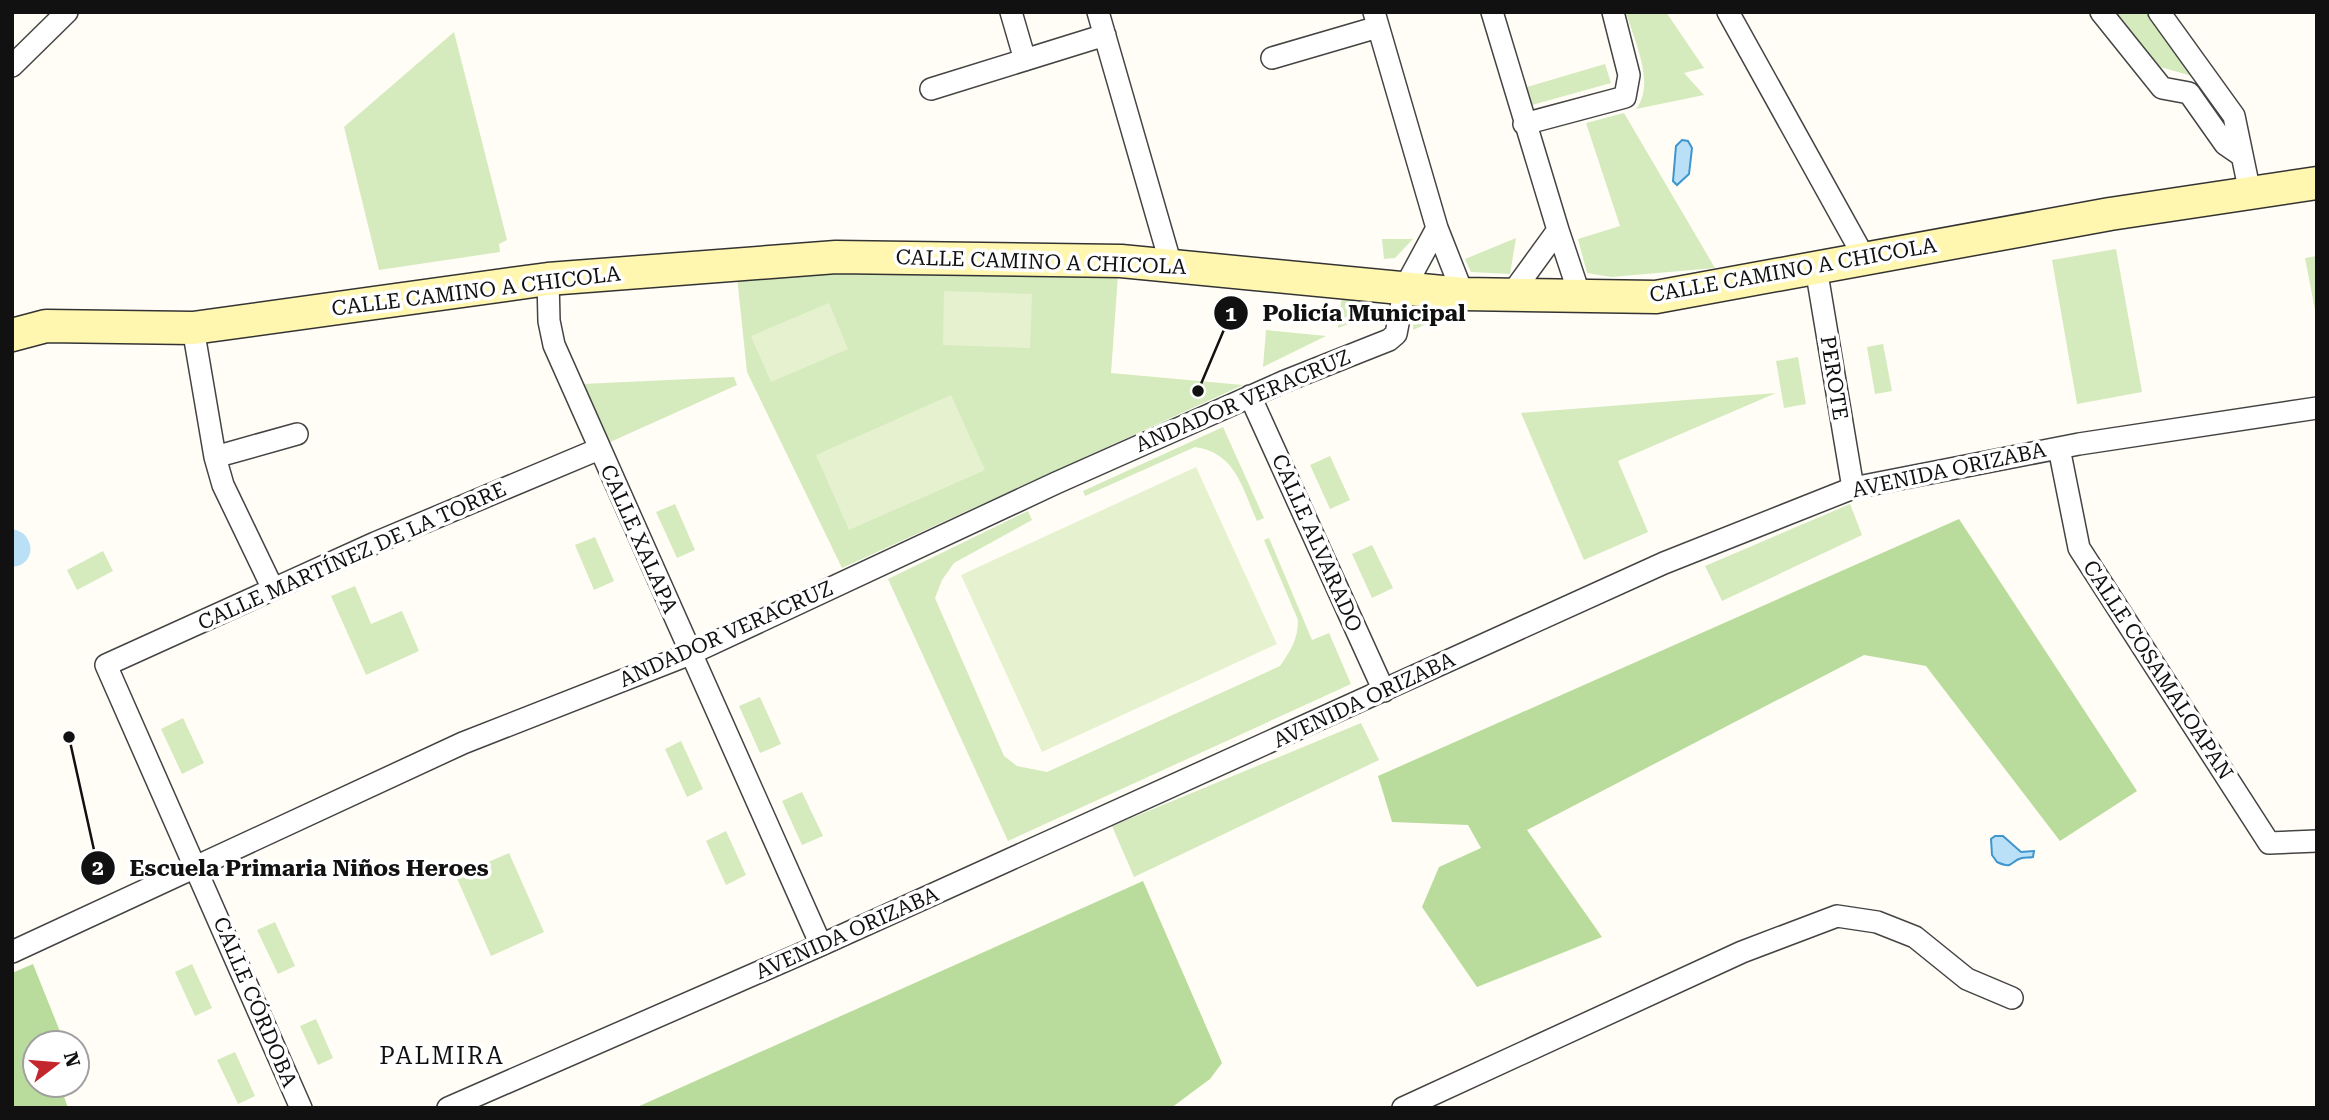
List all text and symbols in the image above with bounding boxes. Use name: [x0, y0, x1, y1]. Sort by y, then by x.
street label: CALLE CAMINO A CHICOLA: [1648, 233, 1939, 307]
street label: CALLE CAMINO A CHICOLA: [895, 245, 1187, 279]
street label: CALLE CAMINO A CHICOLA: [330, 261, 622, 321]
callout: Policía Municipal: [1213, 291, 1479, 335]
text: Policía Municipal: [1262, 300, 1466, 327]
text: 1: [1225, 302, 1237, 326]
street label: PEROTE: [1815, 334, 1853, 422]
street label: ANDADOR VERACRUZ: [1132, 345, 1354, 457]
street label: AVENIDA ORIZABA: [1850, 438, 2048, 502]
street label: CALLE ALVARADO: [1267, 451, 1367, 635]
street label: CALLE XALAPA: [595, 461, 683, 617]
street label: CALLE MARTÍNEZ DE LA TORRE: [194, 476, 510, 635]
street label: CALLE COSAMALOAPAN: [2078, 556, 2238, 784]
street label: ANDADOR VERACRUZ: [616, 576, 836, 692]
street label: AVENIDA ORIZABA: [1269, 647, 1459, 753]
callout: Escuela Primaria Niños Heroes: [81, 846, 503, 890]
text: Escuela Primaria Niños Heroes: [129, 855, 489, 882]
text: 2: [92, 856, 104, 880]
street label: AVENIDA ORIZABA: [752, 882, 942, 984]
street label: CALLE CÓRDOBA: [208, 913, 303, 1091]
north arrow: [21, 1029, 91, 1099]
district label: PALMIRA: [379, 1042, 505, 1070]
text: N: [59, 1049, 85, 1070]

